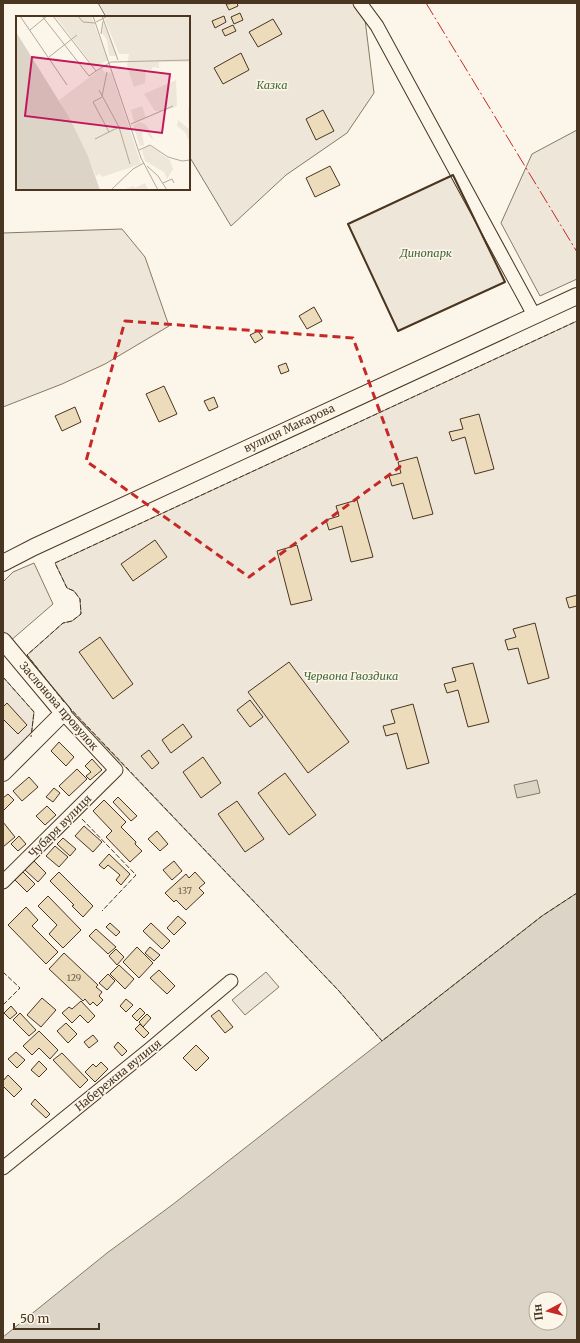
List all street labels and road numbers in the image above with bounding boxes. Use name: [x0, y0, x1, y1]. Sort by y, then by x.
street label: вулиця Макарова: [241, 401, 337, 455]
street label: Заслонова провулок: [17, 659, 101, 753]
street label: Чубаря вулиця: [26, 791, 95, 860]
street label: Набережна вулиця: [72, 1036, 164, 1114]

